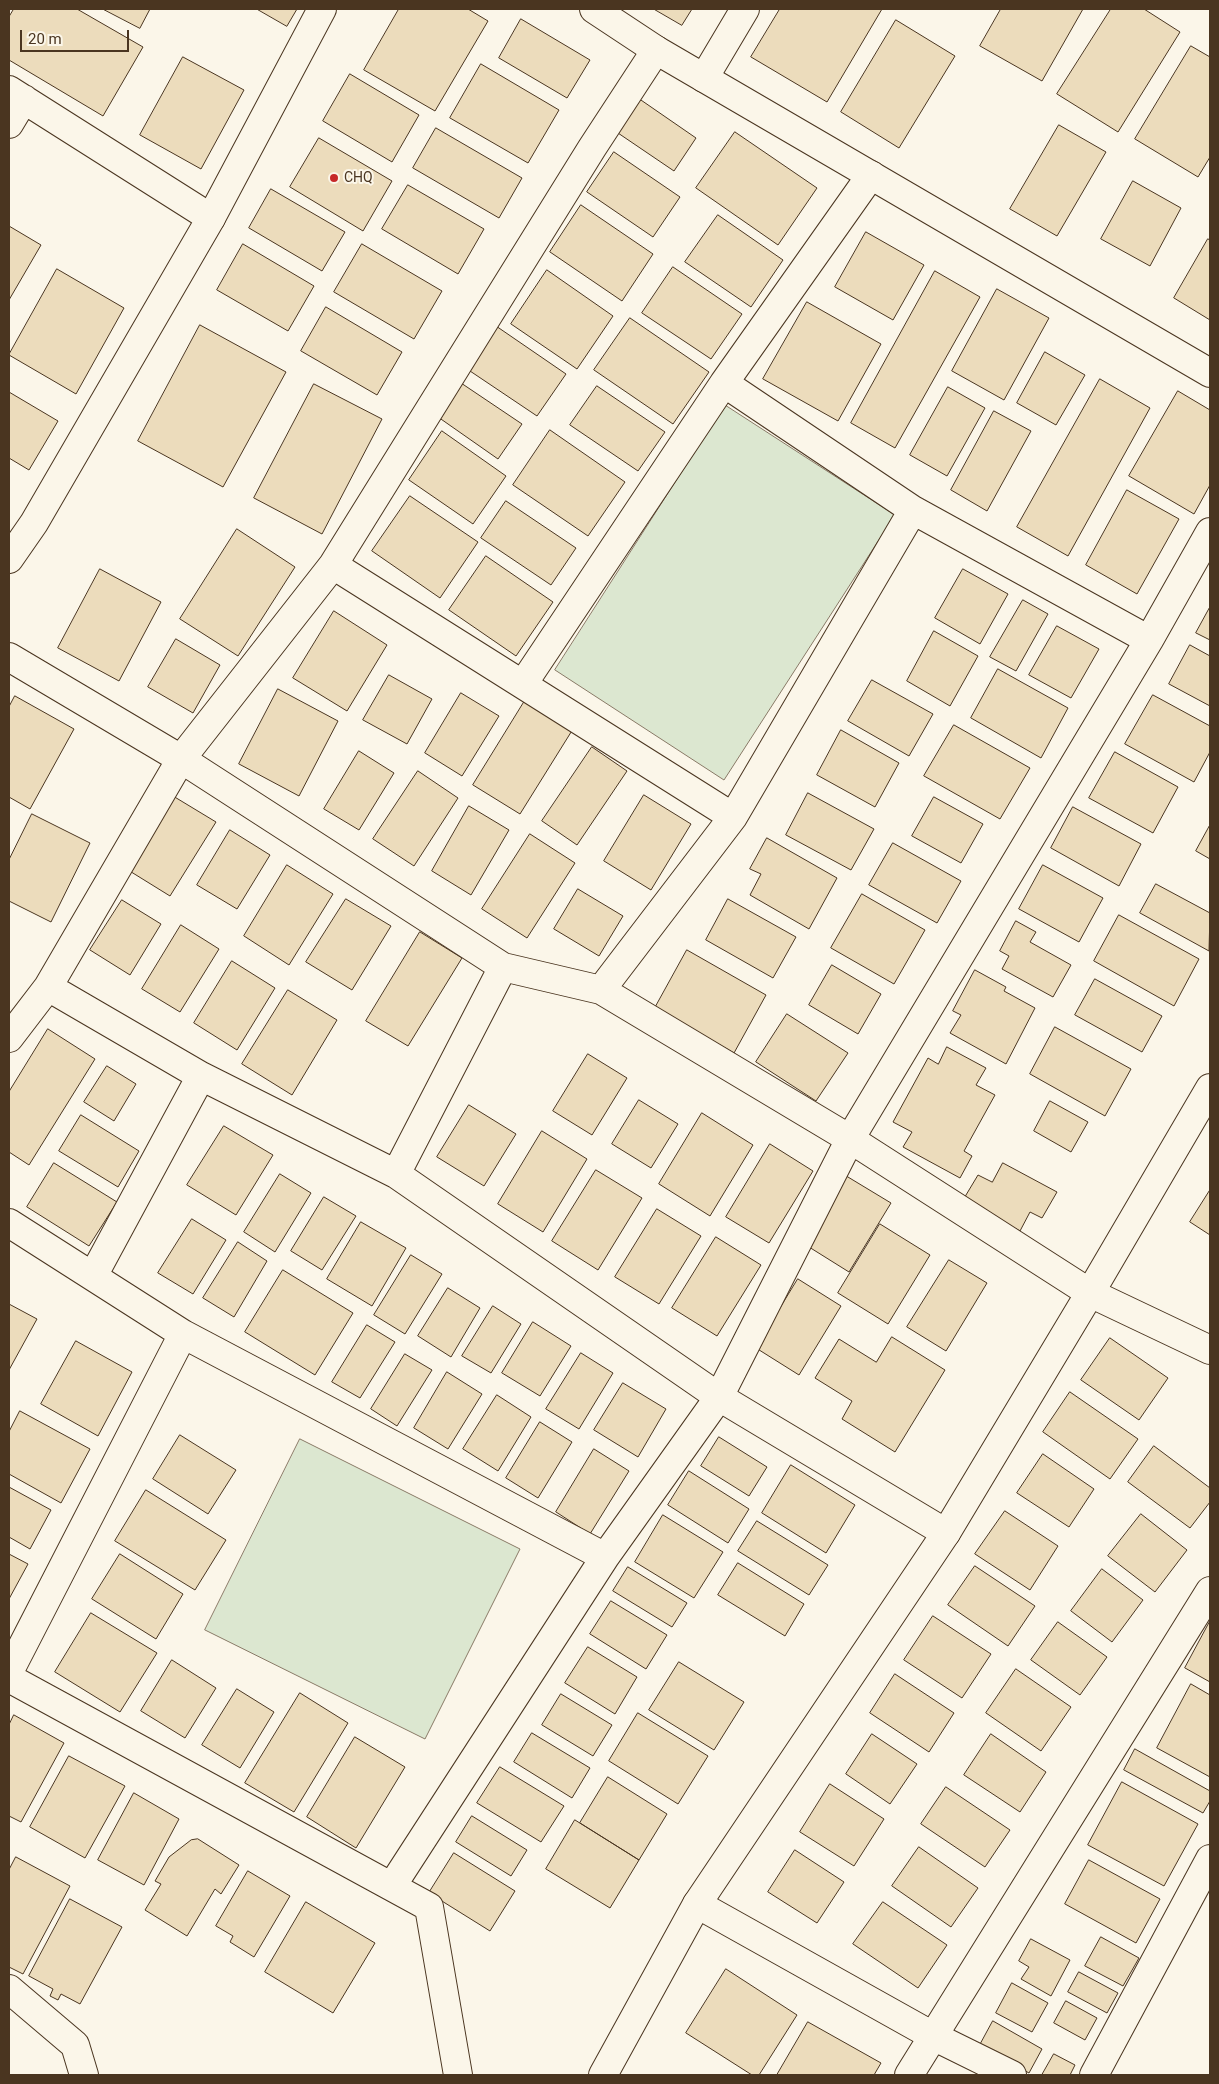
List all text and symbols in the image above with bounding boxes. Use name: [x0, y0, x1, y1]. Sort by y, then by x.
scale bar: [22, 20, 131, 52]
text: 20 m: [28, 30, 62, 48]
place label: CHQ: [344, 170, 373, 186]
marker: CHQ: [328, 172, 340, 184]

